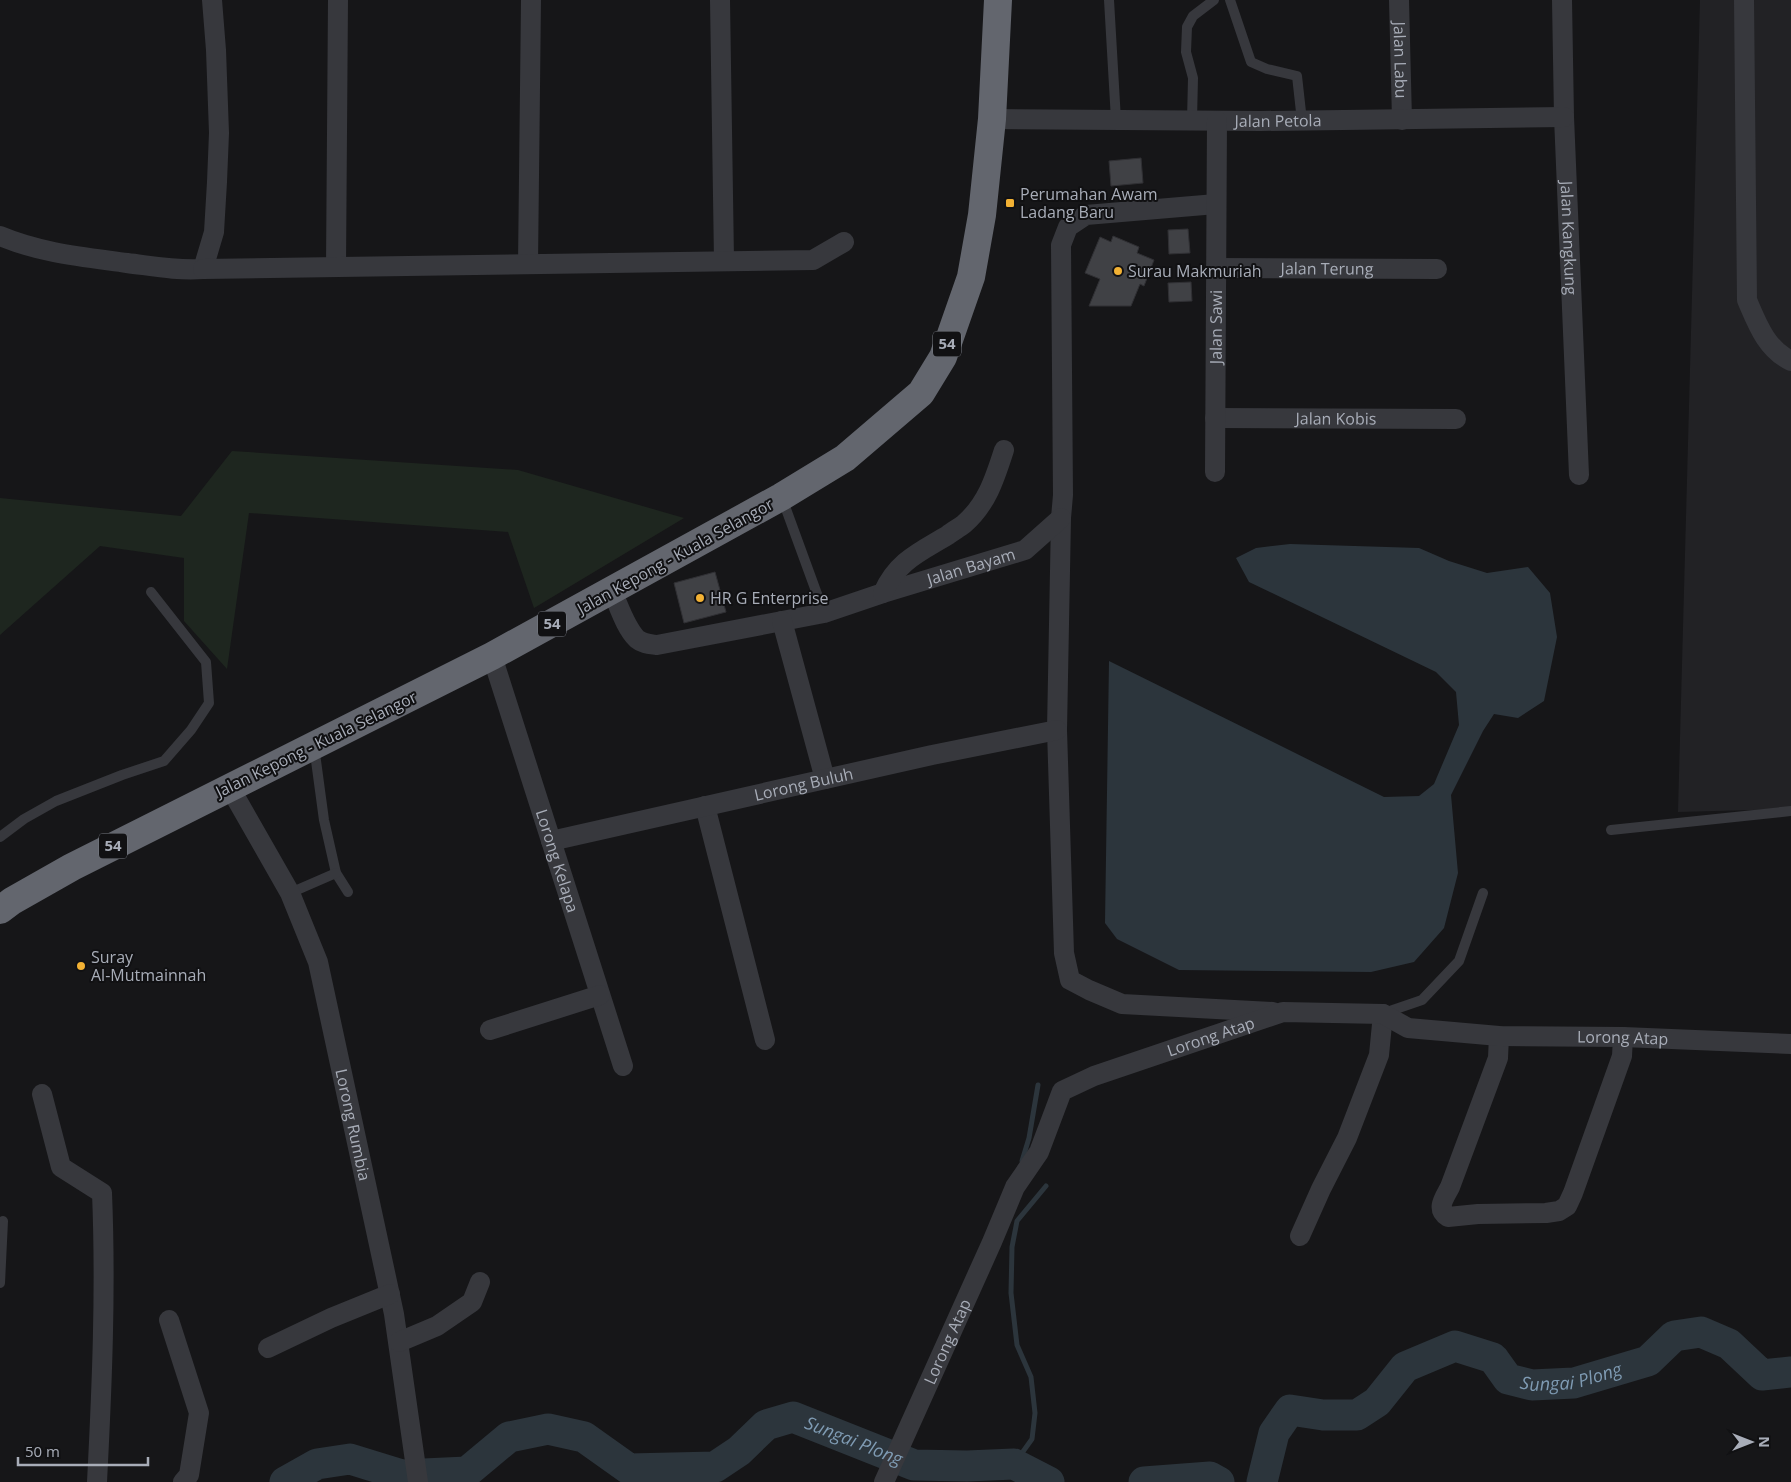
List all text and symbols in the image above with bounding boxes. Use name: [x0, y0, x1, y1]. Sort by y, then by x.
street label: Jalan Labu: [1388, 19, 1412, 99]
street label: Jalan Petola: [1232, 109, 1322, 132]
street label: Jalan Kangkung: [1556, 178, 1582, 296]
place label: Perumahan Awam Ladang Baru: [1020, 183, 1158, 223]
marker: Perumahan Awam Ladang Baru: [1004, 197, 1016, 209]
street label: Jalan Terung: [1279, 257, 1374, 280]
place label: Surau Makmuriah: [1128, 260, 1262, 282]
marker: Surau Makmuriah: [1112, 265, 1124, 277]
street label: Jalan Sawi: [1205, 290, 1227, 366]
road number: 54: [933, 332, 961, 356]
street label: Jalan Kobis: [1293, 407, 1377, 430]
street label: Jalan Kepong - Kuala Selangor: [571, 493, 777, 620]
street label: Jalan Bayam: [922, 543, 1018, 591]
place label: HR G Enterprise: [710, 587, 829, 609]
marker: HR G Enterprise: [694, 592, 706, 604]
road number: 54: [538, 612, 566, 636]
street label: Jalan Kepong - Kuala Selangor: [210, 685, 421, 803]
street label: Lorong Buluh: [752, 762, 855, 806]
street label: Lorong Kelapa: [531, 806, 584, 915]
road number: 54: [99, 834, 127, 858]
place label: Suray Al-Mutmainnah: [91, 946, 206, 986]
marker: Suray Al-Mutmainnah: [75, 960, 87, 972]
street label: Lorong Atap: [1164, 1011, 1258, 1062]
street label: Lorong Atap: [1577, 1026, 1669, 1050]
street label: Lorong Rumbia: [330, 1067, 376, 1183]
street label: Lorong Atap: [918, 1295, 976, 1388]
water label: Sungai Plong: [1518, 1356, 1625, 1396]
water label: Sungai Plong: [802, 1410, 907, 1471]
north arrow: [1726, 1417, 1776, 1467]
scale bar: [18, 1434, 148, 1466]
text: N: [1755, 1436, 1774, 1448]
text: 50 m: [25, 1441, 60, 1461]

